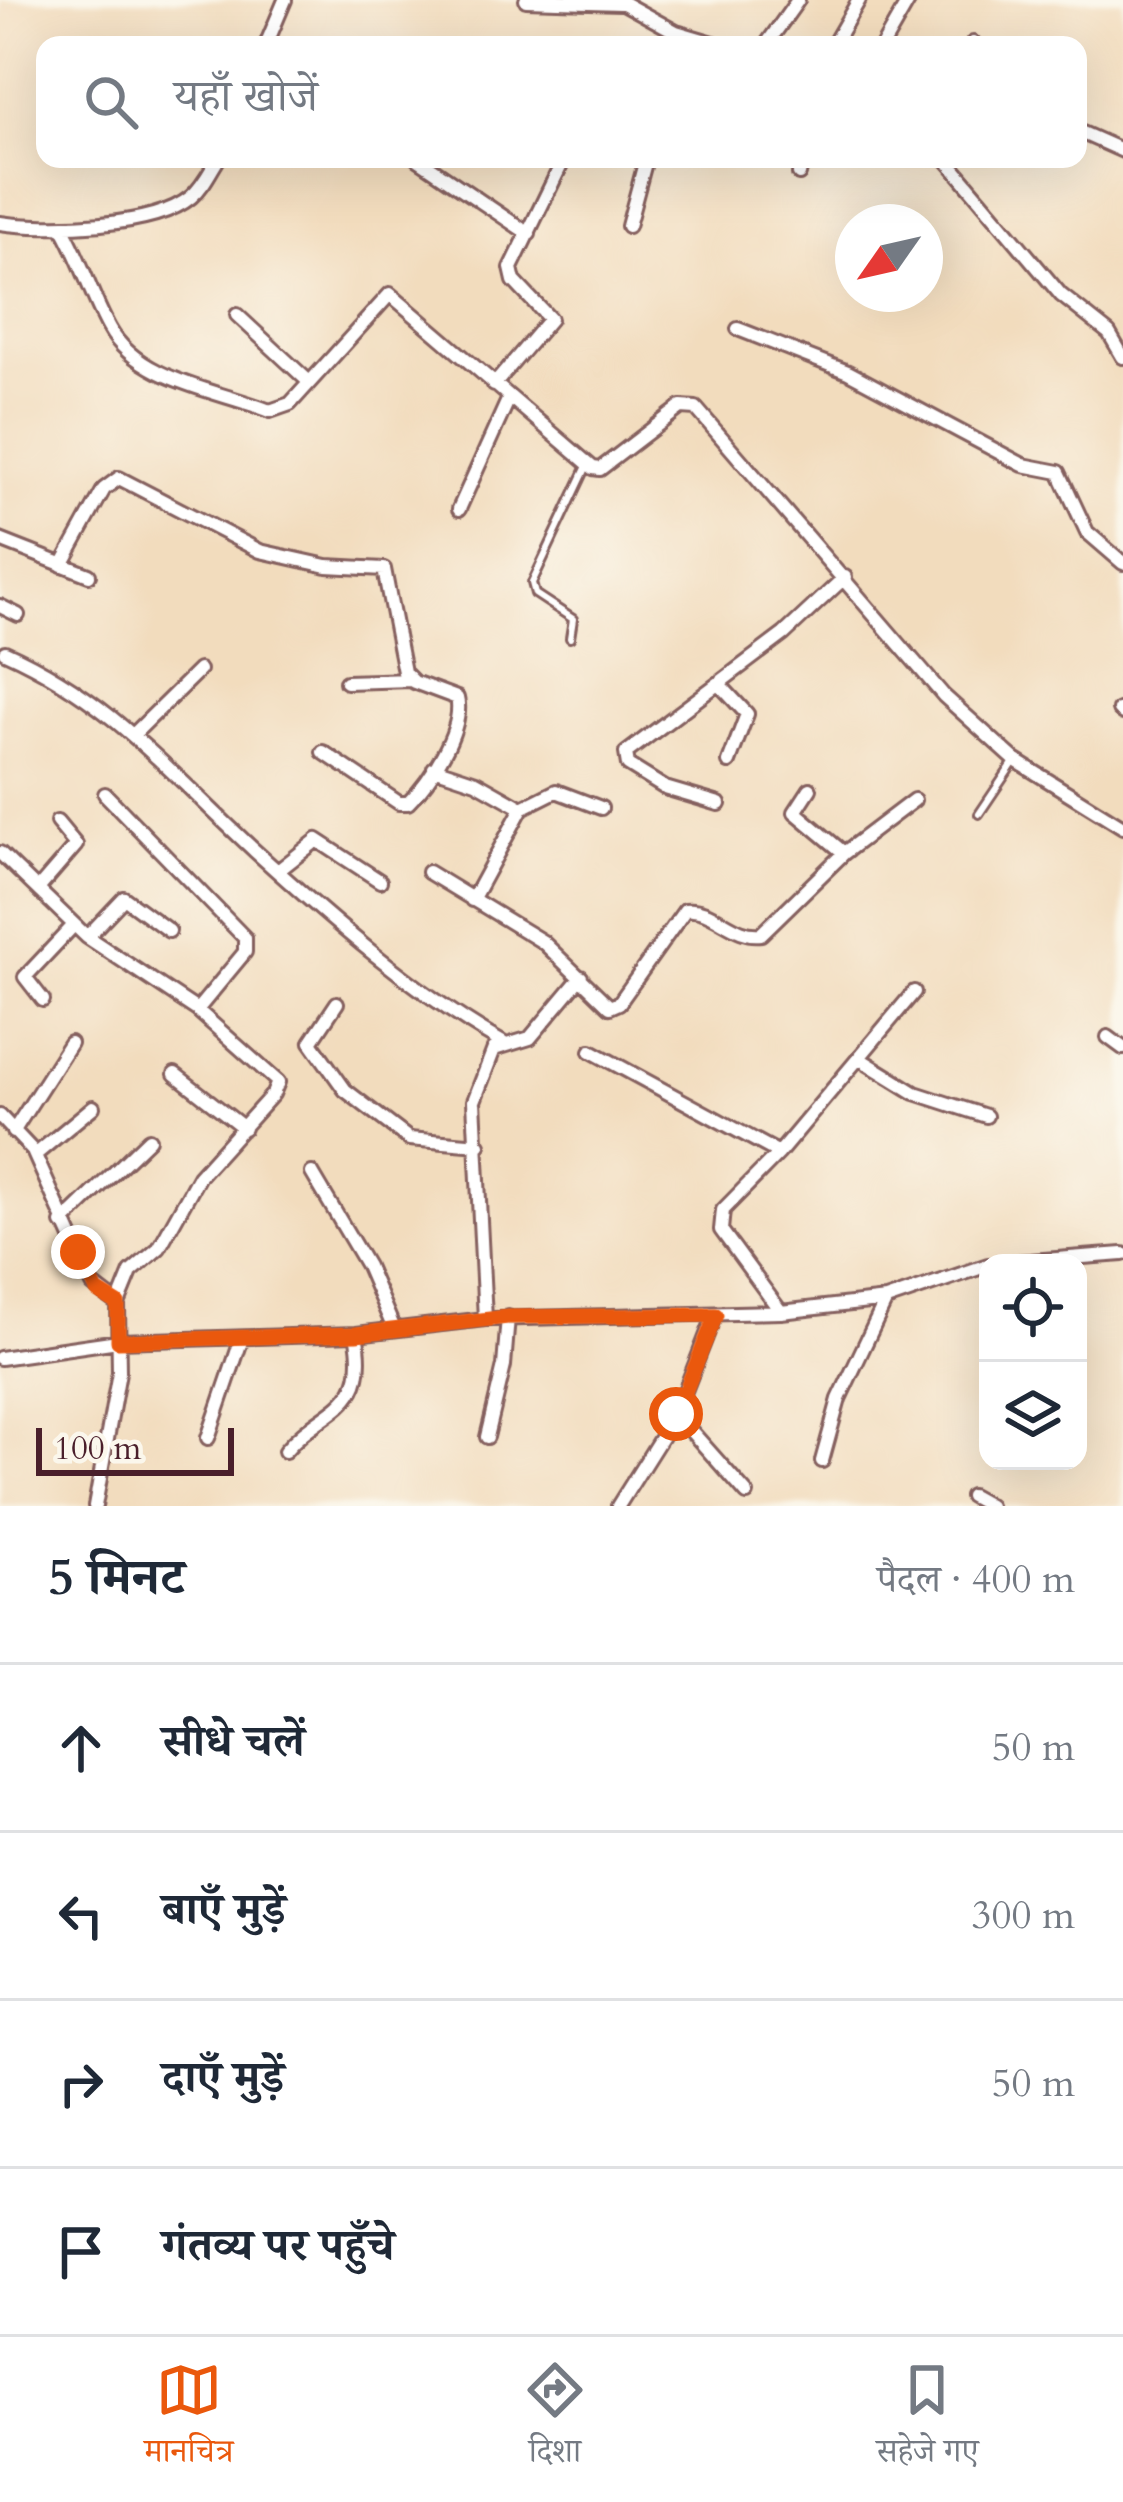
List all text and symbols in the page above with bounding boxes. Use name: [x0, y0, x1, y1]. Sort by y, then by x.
search box: [36, 36, 1087, 168]
text: यहाँ खोजें: [174, 66, 318, 127]
icon: search: [78, 69, 144, 135]
north arrow: [835, 204, 943, 312]
route end: [51, 1225, 105, 1279]
map controls: [979, 1254, 1087, 1470]
button: locate: [979, 1254, 1087, 1362]
button: layers: [979, 1362, 1087, 1470]
route start: [649, 1387, 703, 1441]
scale bar: [36, 1422, 234, 1475]
text: 100 m: [54, 1426, 141, 1471]
text: 5 मिनट: [48, 1543, 184, 1613]
text: पैदल · 400 m: [877, 1553, 1075, 1606]
text: सीधे चलें: [162, 1711, 305, 1772]
icon: ahead: [48, 1715, 114, 1781]
text: 50 m: [992, 1721, 1075, 1774]
text: बाएँ मुड़ें: [162, 1879, 286, 1940]
icon: left: [48, 1883, 114, 1949]
text: 300 m: [972, 1889, 1075, 1942]
text: दाएँ मुड़ें: [162, 2047, 284, 2108]
icon: right: [48, 2051, 114, 2117]
text: 50 m: [992, 2057, 1075, 2110]
text: गंतव्य पर पहुँचे: [162, 2215, 394, 2276]
icon: arrive: [48, 2219, 114, 2285]
tab: मानचित्र: [144, 2357, 234, 2483]
tab: दिशा: [522, 2357, 588, 2483]
tab: सहेजे गए: [876, 2357, 979, 2483]

